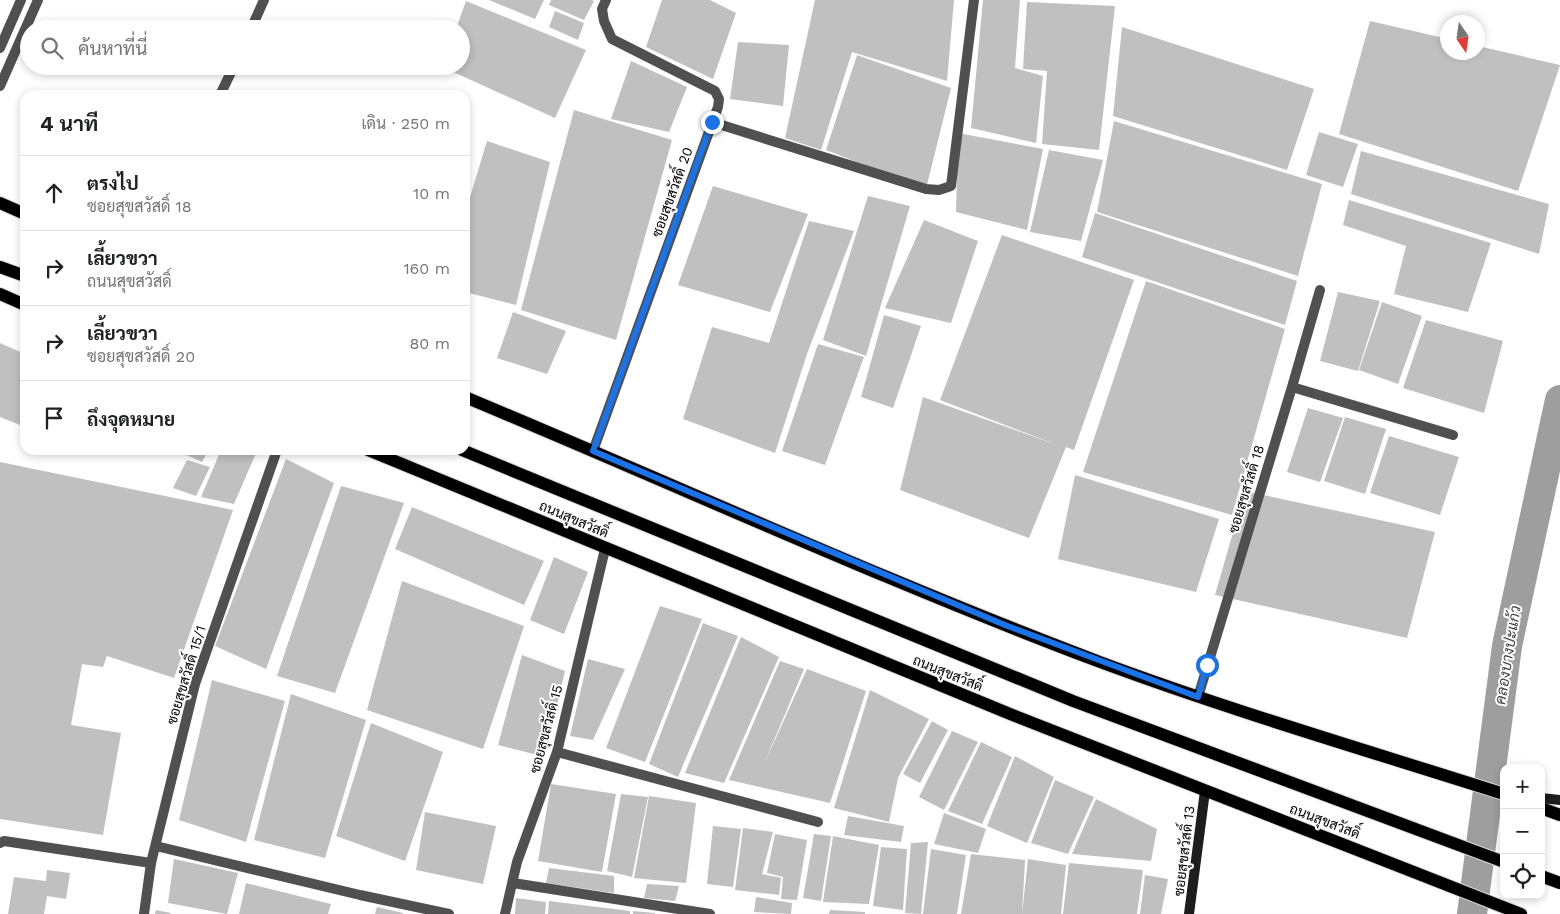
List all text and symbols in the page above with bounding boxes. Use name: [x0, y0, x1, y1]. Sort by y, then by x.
north arrow: [1440, 15, 1485, 60]
search box: [20, 20, 470, 75]
icon: search: [38, 34, 66, 62]
text: ค้นหาที่นี่: [78, 37, 147, 60]
text: 4 นาที: [40, 111, 98, 136]
route end: [701, 111, 724, 134]
text: เดิน · 250 m: [362, 114, 450, 133]
street label: ซอยสุขสวัสดิ์ 20: [644, 143, 698, 240]
text: ตรงไป: [87, 172, 139, 195]
icon: ahead: [40, 179, 68, 207]
text: 10 m: [413, 184, 450, 203]
text: ซอยสุขสวัสดิ์ 18: [87, 197, 192, 216]
text: เลี้ยวขวา: [87, 247, 158, 270]
icon: right: [40, 254, 68, 282]
text: 160 m: [403, 259, 450, 278]
text: ถนนสุขสวัสดิ์: [87, 272, 172, 291]
text: เลี้ยวขวา: [87, 322, 158, 345]
icon: right: [40, 329, 68, 357]
text: 80 m: [409, 334, 450, 353]
text: ซอยสุขสวัสดิ์ 20: [87, 347, 195, 366]
icon: arrive: [40, 404, 68, 432]
text: ถึงจุดหมาย: [87, 408, 175, 431]
street label: ซอยสุขสวัสดิ์ 18: [1221, 442, 1269, 536]
street label: ถนนสุขสวัสดิ์: [536, 493, 613, 543]
water label: คลองบางปะแก้ว: [1490, 604, 1525, 706]
street label: ซอยสุขสวัสดิ์ 15/1: [159, 622, 211, 727]
street label: ถนนสุขสวัสดิ์: [910, 648, 987, 696]
route start: [1196, 654, 1219, 677]
street label: ซอยสุขสวัสดิ์ 15: [522, 682, 567, 776]
map controls: [1500, 764, 1545, 899]
button: +: [1500, 764, 1545, 809]
street label: ถนนสุขสวัสดิ์: [1287, 796, 1364, 844]
street label: ซอยสุขสวัสดิ์ 13: [1166, 804, 1199, 897]
button: −: [1500, 809, 1545, 854]
button: locate: [1500, 854, 1545, 899]

